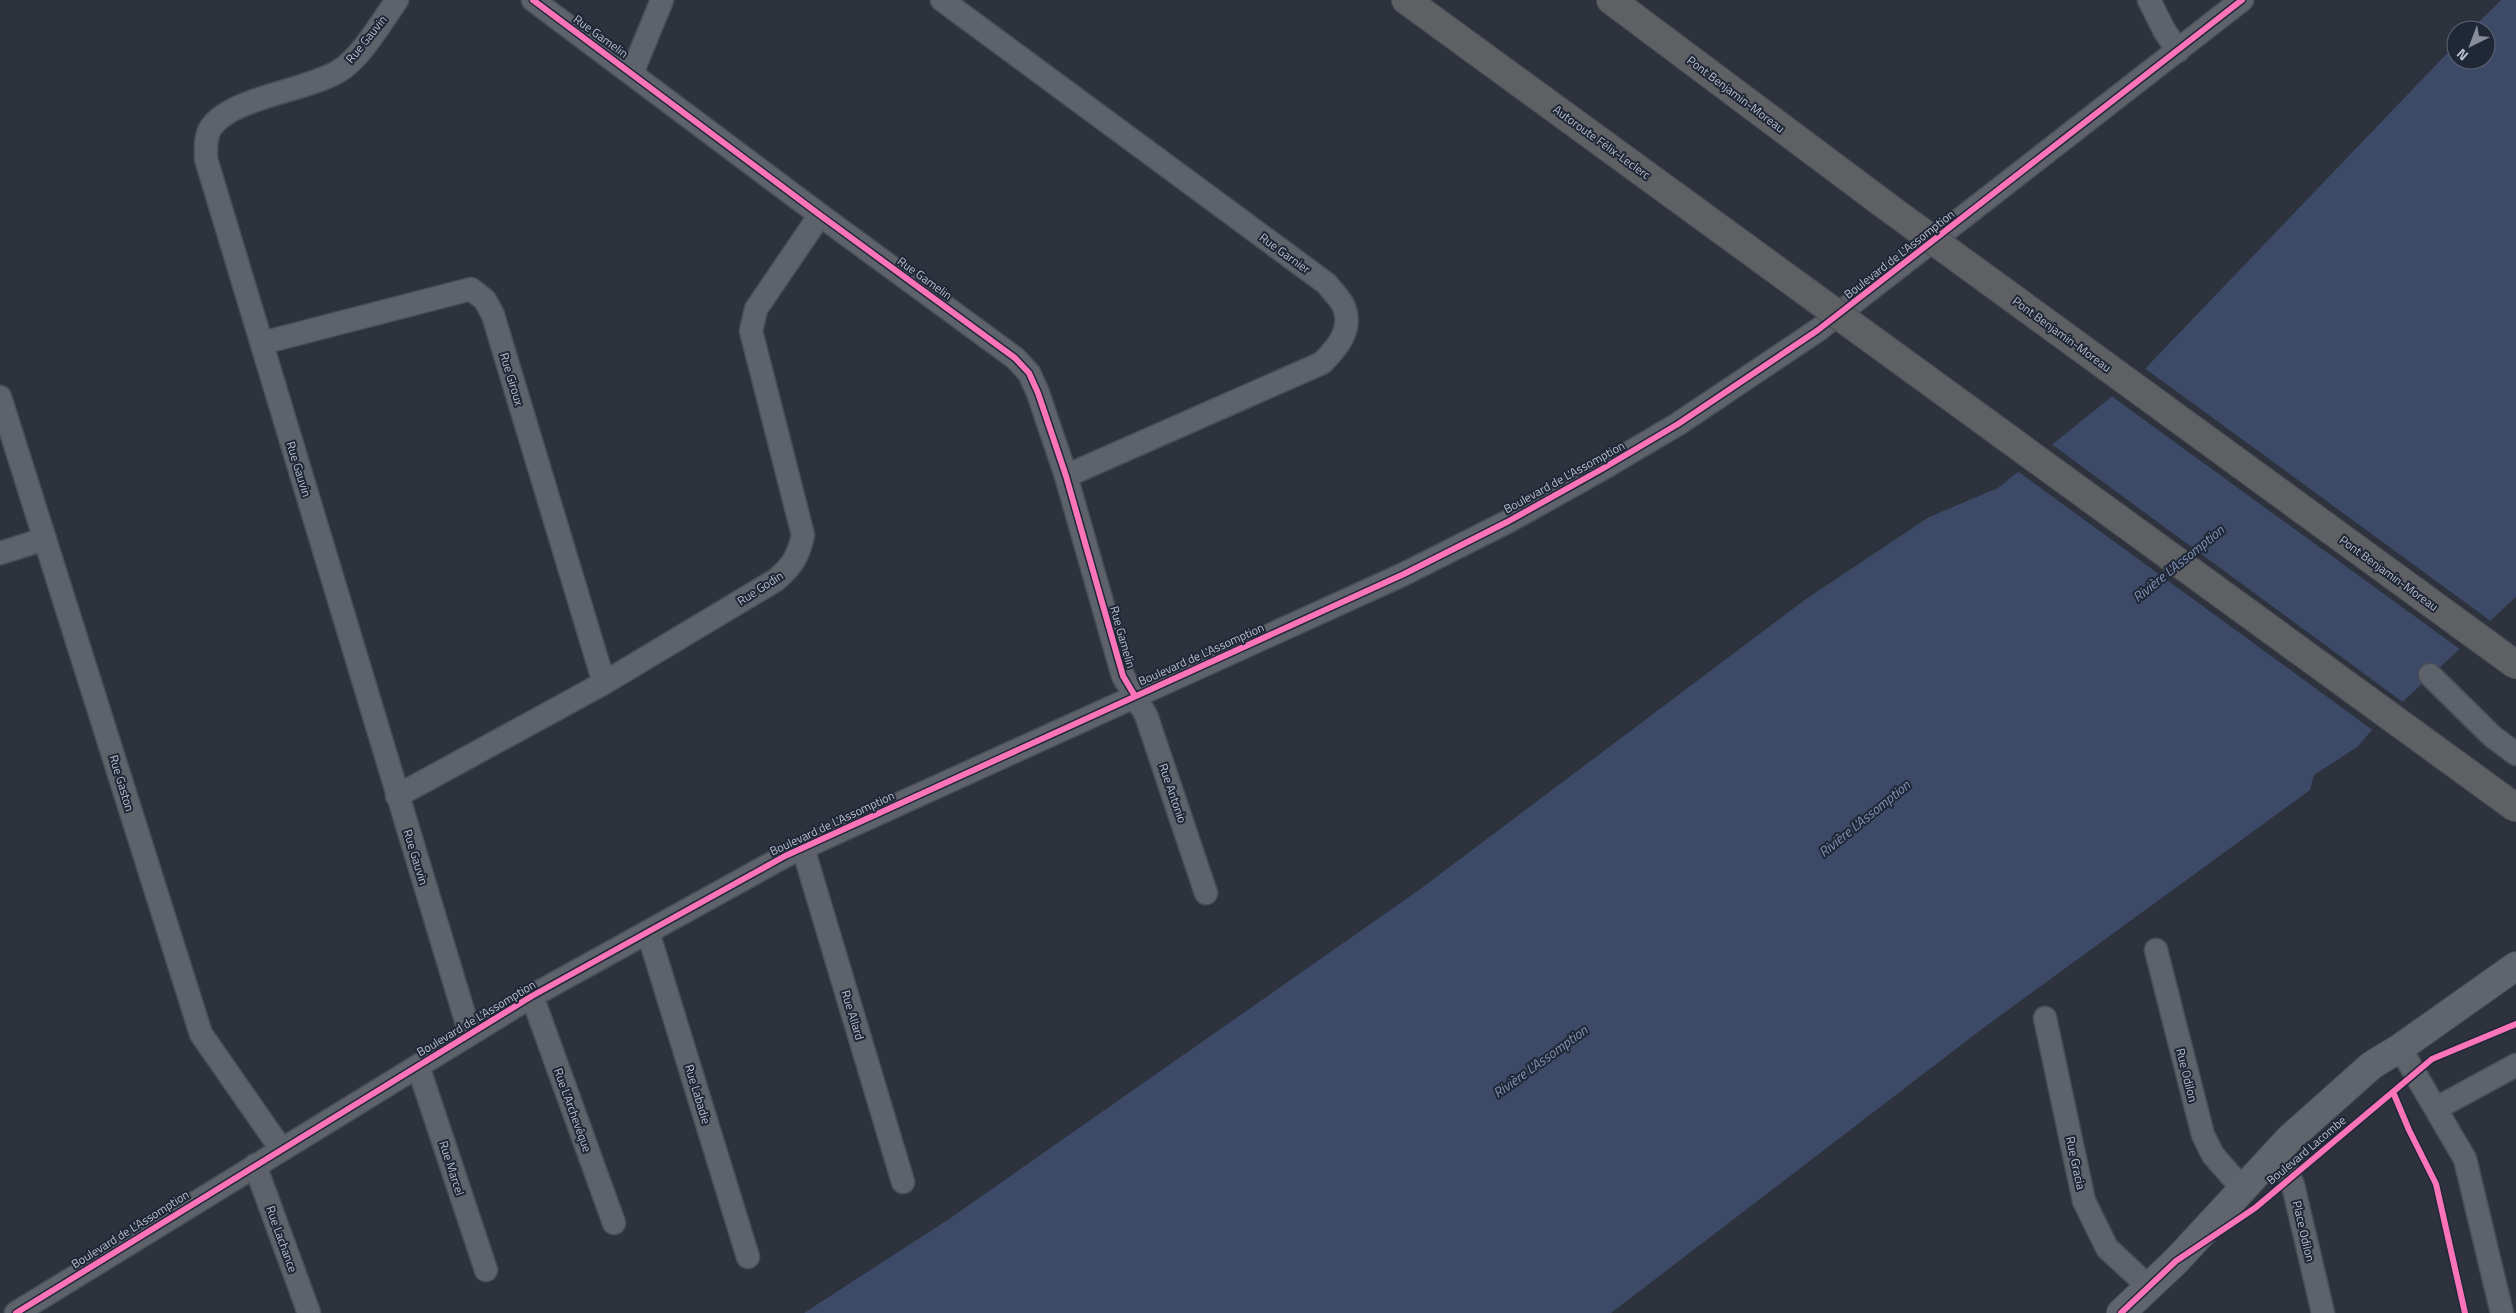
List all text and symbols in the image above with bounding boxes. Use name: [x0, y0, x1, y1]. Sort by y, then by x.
street label: Rue Gamelin: [570, 10, 632, 62]
street label: Rue Gauvin: [341, 11, 391, 67]
north arrow: [2446, 20, 2496, 70]
text: N: [2451, 44, 2473, 66]
street label: Pont Benjamin-Moreau: [1683, 51, 1789, 137]
street label: Autoroute Félix-Leclerc: [1549, 100, 1655, 184]
street label: Boulevard de L'Assomption: [1840, 205, 1958, 303]
street label: Rue Garnier: [1255, 228, 1315, 278]
street label: Rue Gamelin: [894, 252, 956, 304]
street label: Pont Benjamin-Moreau: [2009, 292, 2115, 376]
street label: Rue Giroux: [495, 350, 529, 408]
street label: Boulevard de L'Assomption: [1500, 436, 1628, 518]
street label: Rue Gauvin: [282, 439, 316, 499]
water label: Rivière L'Assomption: [2128, 519, 2229, 607]
street label: Pont Benjamin-Moreau: [2336, 531, 2442, 615]
street label: Rue Godin: [733, 566, 787, 610]
street label: Rue Gamelin: [1105, 604, 1141, 670]
street label: Boulevard de L'Assomption: [1135, 618, 1267, 690]
street label: Rue Gaston: [104, 752, 140, 814]
street label: Rue Antonio: [1154, 761, 1192, 825]
water label: Rivière L'Assomption: [1814, 774, 1915, 862]
street label: Boulevard de L'Assomption: [766, 786, 898, 860]
street label: Rue Gauvin: [399, 827, 433, 887]
street label: Boulevard de L'Assomption: [413, 975, 539, 1061]
street label: Rue Allard: [836, 988, 870, 1042]
water label: Rivière L'Assomption: [1488, 1019, 1593, 1103]
street label: Rue Odilon: [2171, 1046, 2203, 1104]
street label: Rue Labadie: [680, 1062, 716, 1126]
street label: Rue L'Archevêque: [549, 1065, 597, 1155]
street label: Boulevard Lacombe: [2262, 1111, 2350, 1189]
street label: Rue Gracia: [2061, 1135, 2091, 1191]
street label: Rue Marcel: [434, 1138, 470, 1198]
street label: Boulevard de L'Assomption: [67, 1185, 193, 1273]
street label: Place Odilon: [2288, 1199, 2320, 1263]
street label: Rue Lachance: [261, 1203, 303, 1275]

